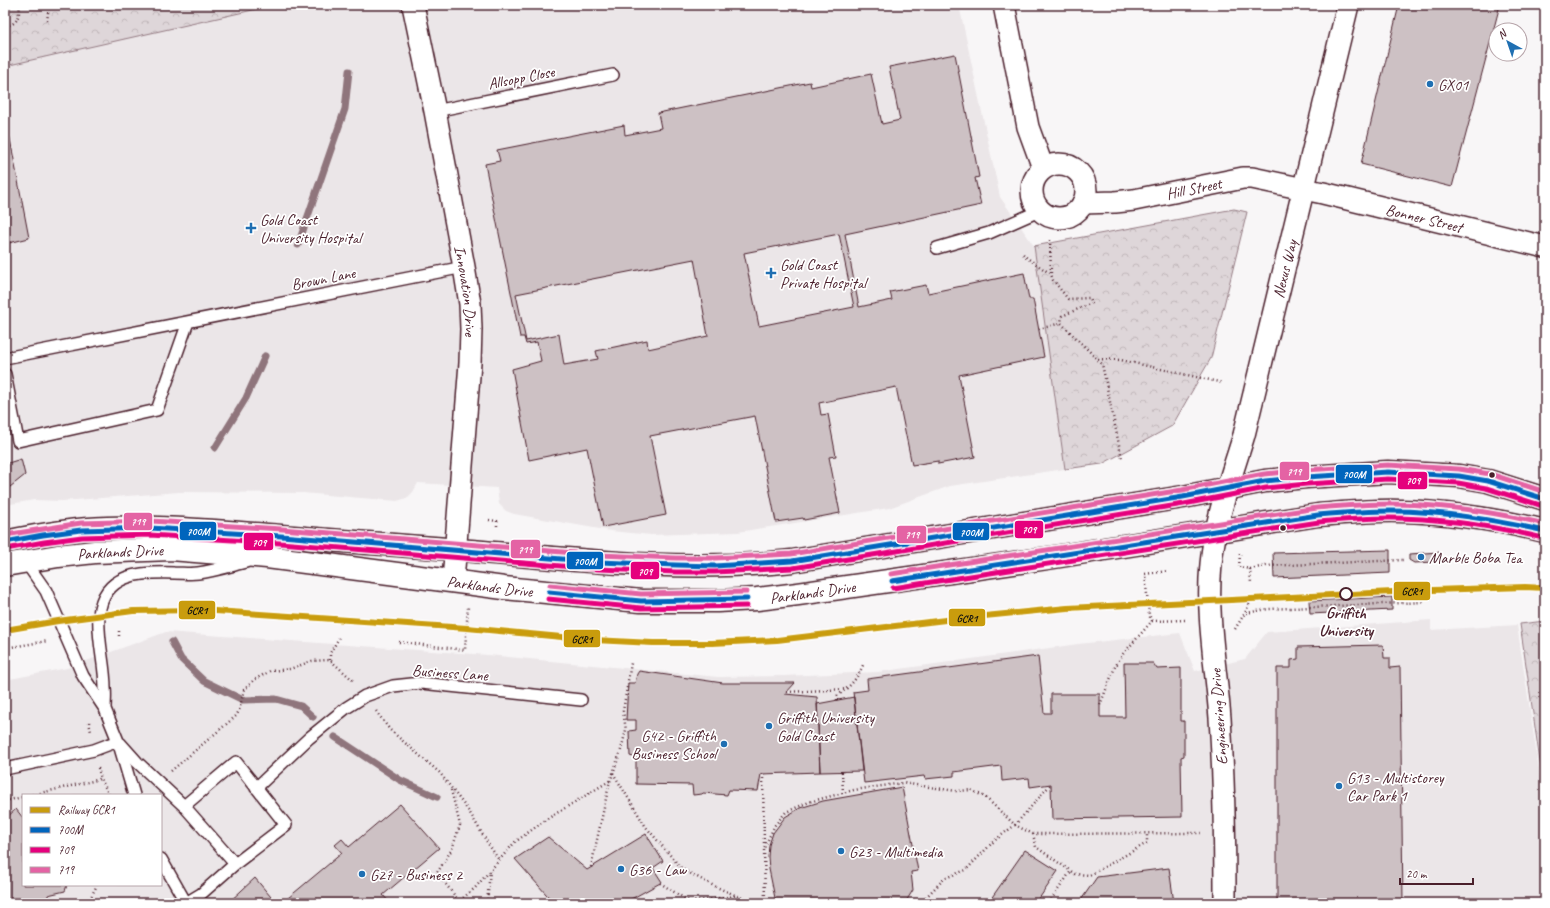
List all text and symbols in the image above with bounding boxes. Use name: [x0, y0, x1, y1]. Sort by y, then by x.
north arrow: [1488, 22, 1528, 62]
text: N: [1494, 25, 1510, 42]
street label: Allsopp Close: [486, 61, 558, 94]
place label: GX01: [1438, 75, 1469, 95]
marker: GX01: [1425, 79, 1435, 89]
street label: Hill Street: [1164, 173, 1225, 204]
street label: Bonner Street: [1384, 200, 1467, 238]
place label: Gold Coast University Hospital: [260, 210, 364, 248]
marker: Gold Coast University Hospital: [245, 222, 257, 234]
street label: Nexus Way: [1268, 236, 1302, 300]
street label: Innovation Drive: [449, 244, 480, 338]
place label: Gold Coast Private Hospital: [780, 255, 869, 293]
street label: Brown Lane: [290, 263, 359, 295]
marker: Gold Coast Private Hospital: [765, 267, 777, 279]
line badge: 719: [1279, 461, 1310, 481]
text: 719: [1287, 464, 1303, 478]
line badge: 700M: [1335, 464, 1373, 484]
text: 700M: [1343, 467, 1367, 481]
unlabelled marker: [1487, 470, 1497, 480]
line badge: 709: [1397, 471, 1428, 490]
text: 709: [1406, 473, 1422, 487]
line badge: 719: [123, 512, 153, 531]
text: 719: [131, 514, 147, 528]
line badge: 709: [1014, 520, 1044, 539]
line badge: 700M: [179, 521, 217, 541]
line badge: 700M: [952, 522, 990, 541]
text: 709: [1022, 522, 1038, 536]
unlabelled marker: [1278, 523, 1288, 533]
text: 700M: [187, 524, 211, 538]
line badge: 719: [896, 525, 927, 544]
text: 700M: [960, 525, 984, 539]
text: 719: [905, 527, 921, 541]
line badge: 709: [243, 532, 274, 551]
text: 709: [252, 535, 268, 549]
line badge: 719: [510, 539, 541, 559]
street label: Parklands Drive: [76, 540, 165, 565]
text: 719: [518, 542, 534, 556]
place label: Marble Boba Tea: [1429, 548, 1523, 568]
line badge: 700M: [566, 551, 604, 570]
marker: Marble Boba Tea: [1416, 552, 1426, 562]
text: 700M: [574, 554, 598, 568]
line badge: 709: [630, 561, 660, 580]
text: 709: [638, 564, 654, 578]
street label: Parklands Drive: [446, 572, 535, 602]
street label: Parklands Drive: [769, 577, 858, 608]
line badge: GCR1: [1393, 581, 1431, 601]
text: GCR1: [1401, 584, 1424, 598]
marker: Griffith University: [1339, 587, 1353, 601]
line badge: GCR1: [178, 600, 216, 620]
text: GCR1: [186, 603, 209, 617]
place label: Griffith University: [1319, 603, 1375, 641]
line badge: GCR1: [948, 608, 986, 627]
text: GCR1: [956, 611, 979, 625]
line badge: GCR1: [563, 629, 601, 648]
text: GCR1: [571, 632, 594, 646]
street label: Business Lane: [411, 660, 490, 686]
street label: Engineering Drive: [1206, 666, 1232, 766]
place label: Griffith University Gold Coast: [777, 708, 875, 746]
marker: Griffith University Gold Coast: [764, 721, 774, 731]
place label: G42 - Griffith Business School: [631, 726, 719, 764]
marker: G42 - Griffith Business School: [719, 739, 729, 749]
place label: G13 - Multistorey Car Park 1: [1347, 768, 1445, 806]
marker: G13 - Multistorey Car Park 1: [1334, 781, 1344, 791]
legend: [22, 794, 162, 886]
text: Railway GCR1: [58, 802, 115, 818]
text: 700M: [58, 822, 84, 838]
text: 709: [58, 842, 76, 858]
place label: G23 - Multimedia: [849, 842, 944, 862]
marker: G23 - Multimedia: [836, 846, 846, 856]
place label: G36 - Law: [629, 860, 688, 880]
scale bar: [1400, 860, 1473, 886]
text: 719: [58, 862, 76, 878]
marker: G36 - Law: [616, 864, 626, 874]
place label: G27 - Business 2: [370, 865, 464, 885]
text: 20 m: [1406, 866, 1428, 882]
marker: G27 - Business 2: [357, 869, 367, 879]

